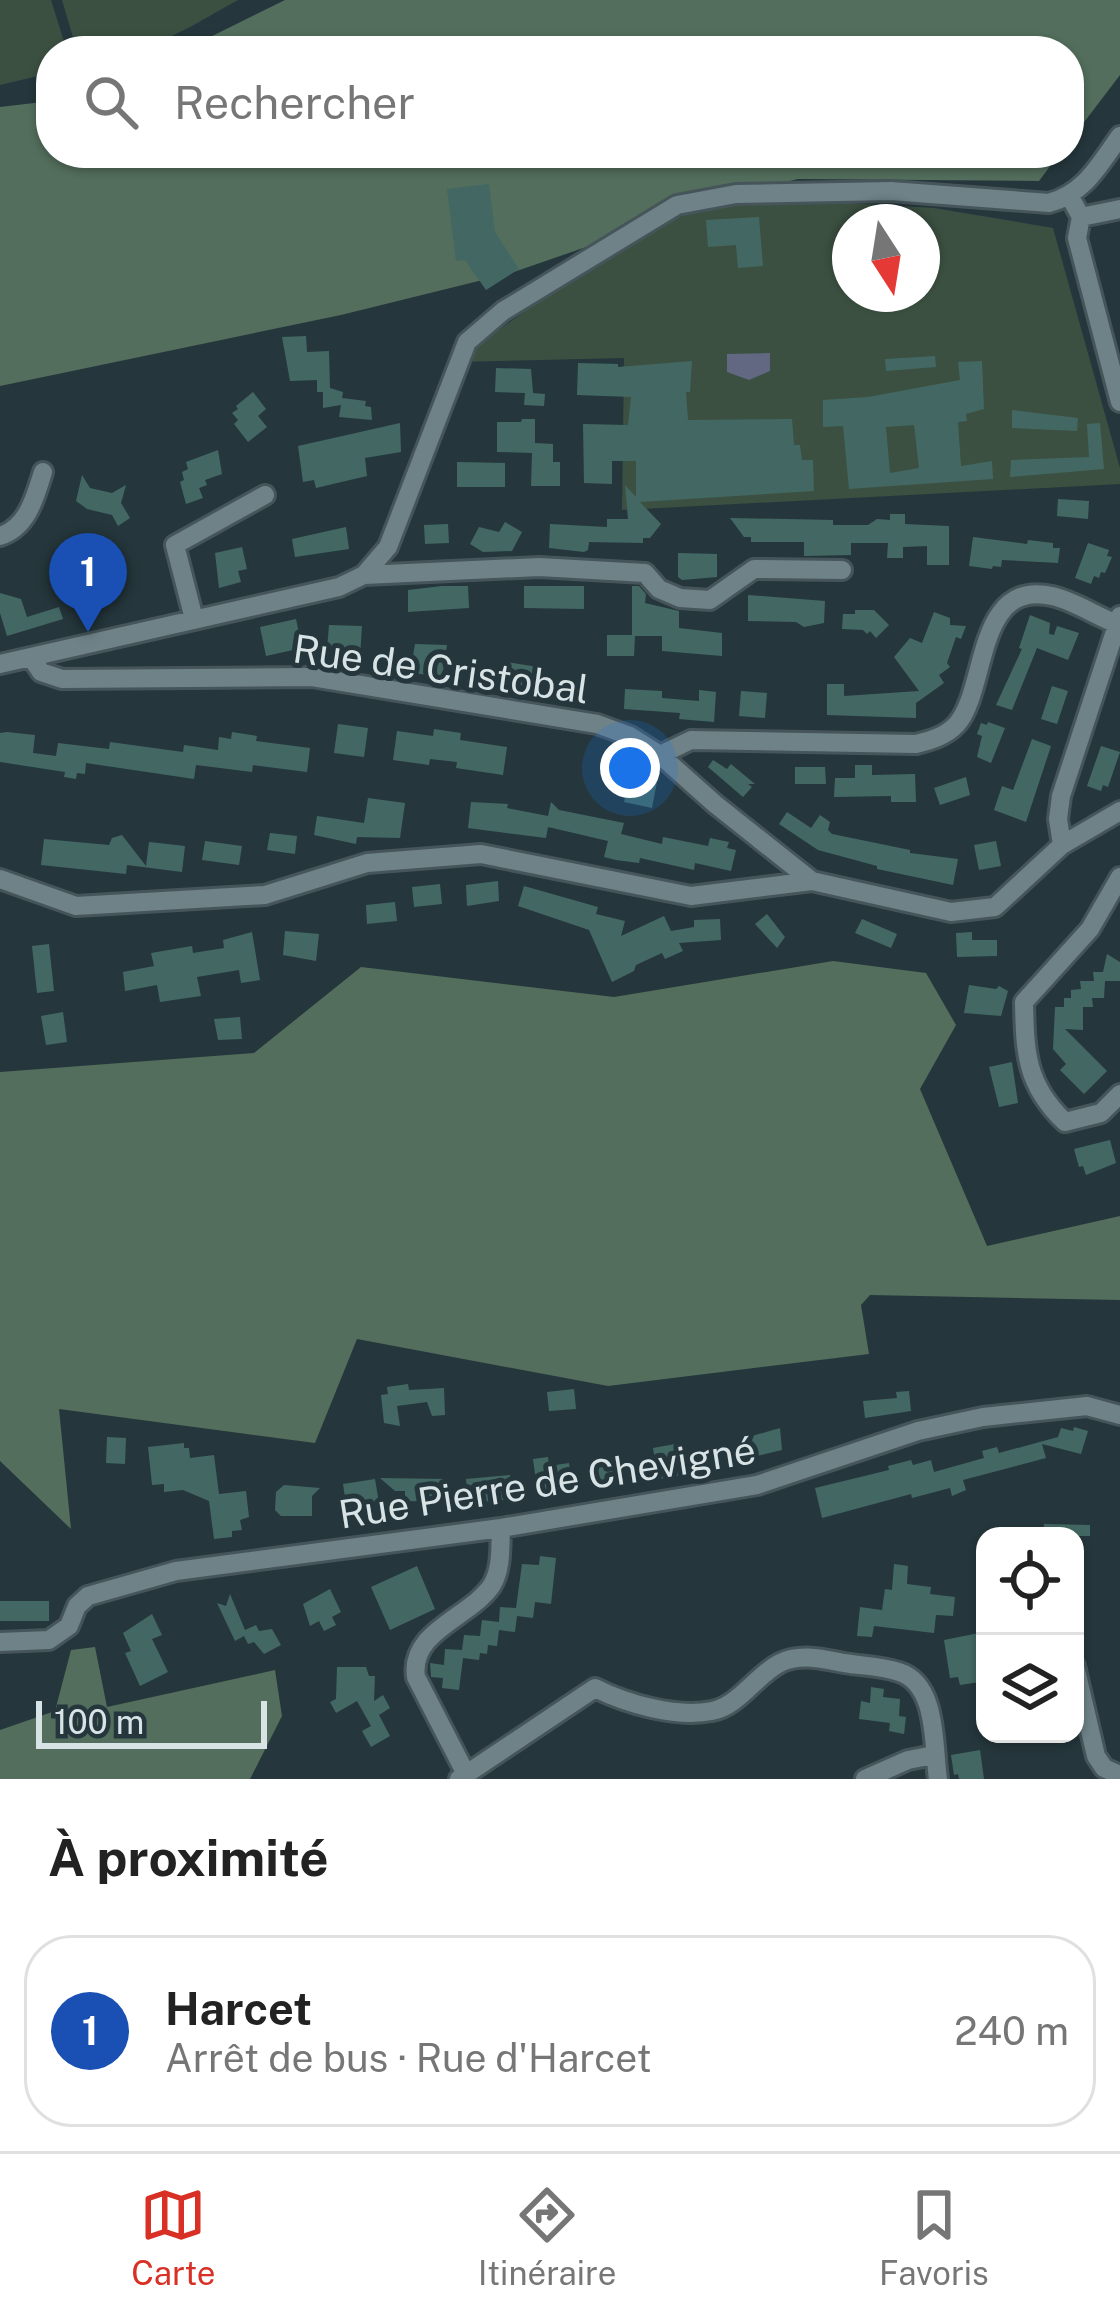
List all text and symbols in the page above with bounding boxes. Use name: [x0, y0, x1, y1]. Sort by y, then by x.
search box: [36, 36, 1084, 168]
icon: search: [78, 69, 144, 135]
text: Rechercher: [174, 76, 415, 129]
north arrow: [832, 204, 940, 312]
pin: 1: [49, 533, 127, 632]
street label: Rue de Cristobal: [290, 625, 592, 713]
your location: [600, 738, 660, 798]
street label: Rue Pierre de Chevigné: [335, 1426, 759, 1538]
map controls: [976, 1527, 1084, 1743]
button: locate: [976, 1527, 1084, 1635]
button: layers: [976, 1635, 1084, 1743]
scale bar: [36, 1695, 267, 1748]
text: 100 m: [54, 1703, 144, 1741]
text: À proximité: [48, 1828, 329, 1887]
text: Harcet: [165, 1982, 312, 2035]
text: 1: [82, 2008, 98, 2054]
text: 240 m: [954, 2008, 1069, 2054]
text: Arrêt de bus · Rue d'Harcet: [165, 2035, 652, 2081]
tab: Carte: [131, 2182, 216, 2292]
tab: Itinéraire: [478, 2182, 616, 2292]
tab: Favoris: [879, 2182, 989, 2292]

